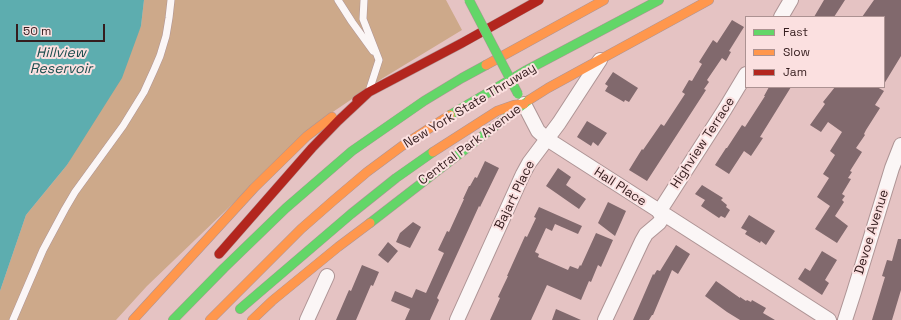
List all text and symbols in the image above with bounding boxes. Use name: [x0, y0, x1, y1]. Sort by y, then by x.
scale bar: [18, 16, 107, 42]
legend: [745, 16, 885, 88]
text: 50 m: [23, 23, 51, 39]
text: Fast: [783, 24, 808, 40]
text: Slow: [783, 44, 810, 60]
water label: Hillview Reservoir: [30, 45, 92, 78]
street label: New York State Thruway: [401, 60, 539, 152]
text: Jam: [783, 64, 807, 80]
street label: Highview Terrace: [668, 94, 738, 192]
street label: Central Park Avenue: [415, 101, 525, 189]
street label: Bajart Place: [492, 158, 538, 232]
street label: Hall Place: [591, 164, 649, 210]
street label: Devoe Avenue: [852, 188, 892, 276]

